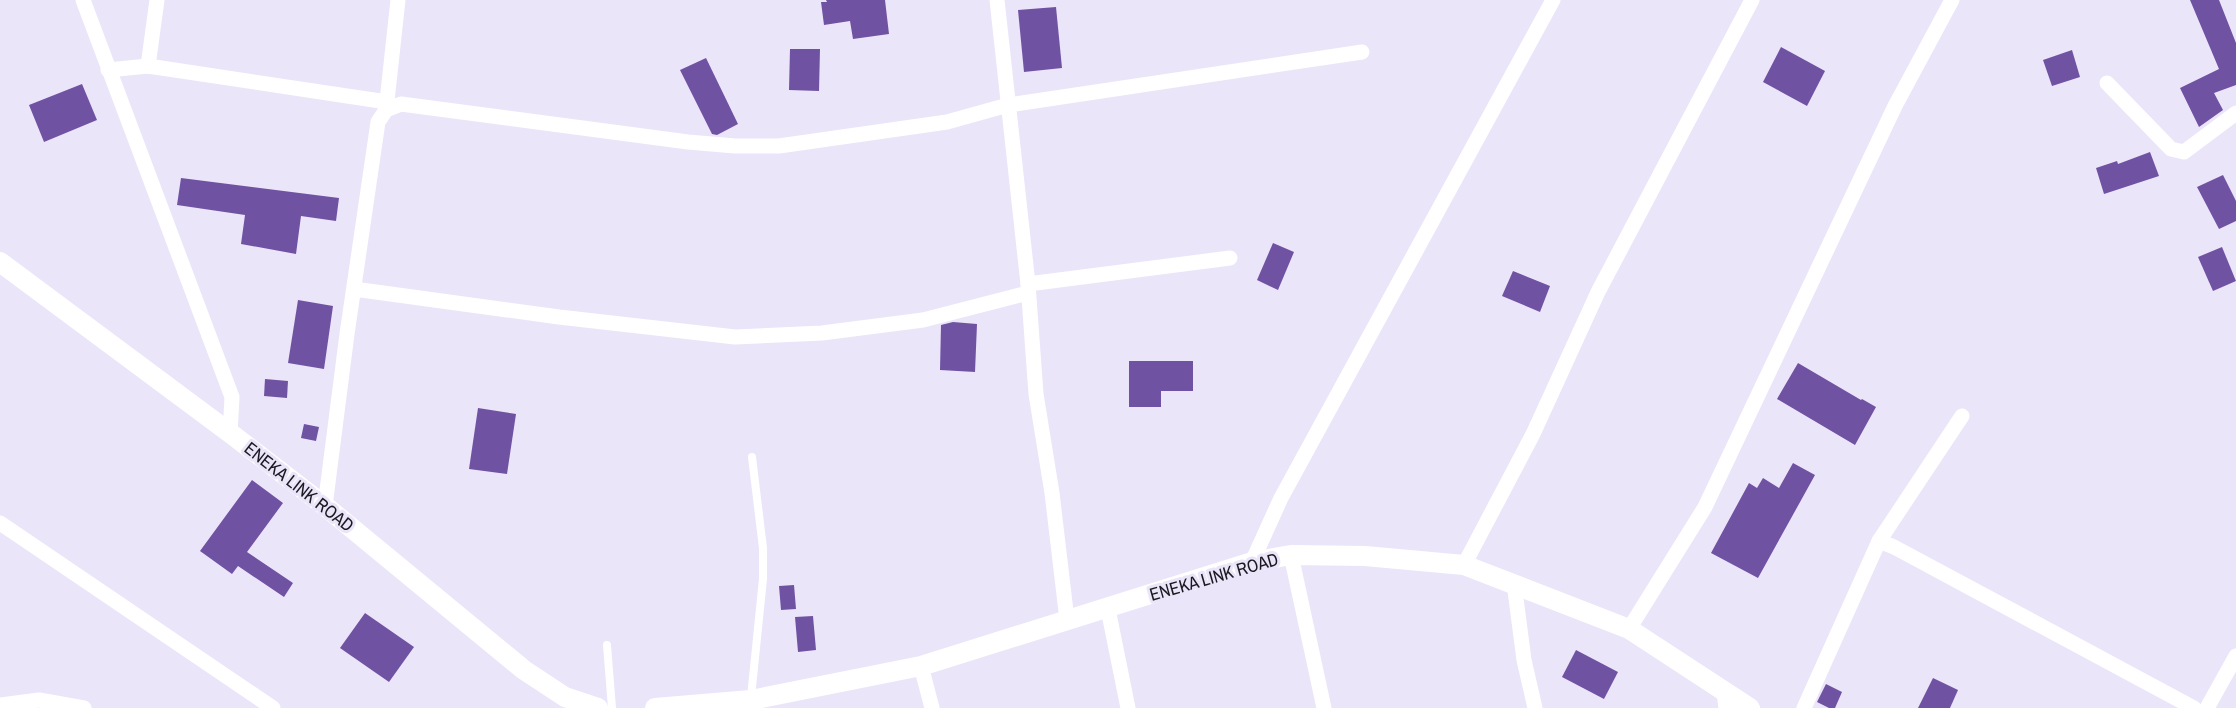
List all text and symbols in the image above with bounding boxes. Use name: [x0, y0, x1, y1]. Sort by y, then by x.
street label: ENEKA LINK ROAD: [239, 436, 359, 537]
street label: ENEKA LINK ROAD: [1147, 546, 1281, 607]

